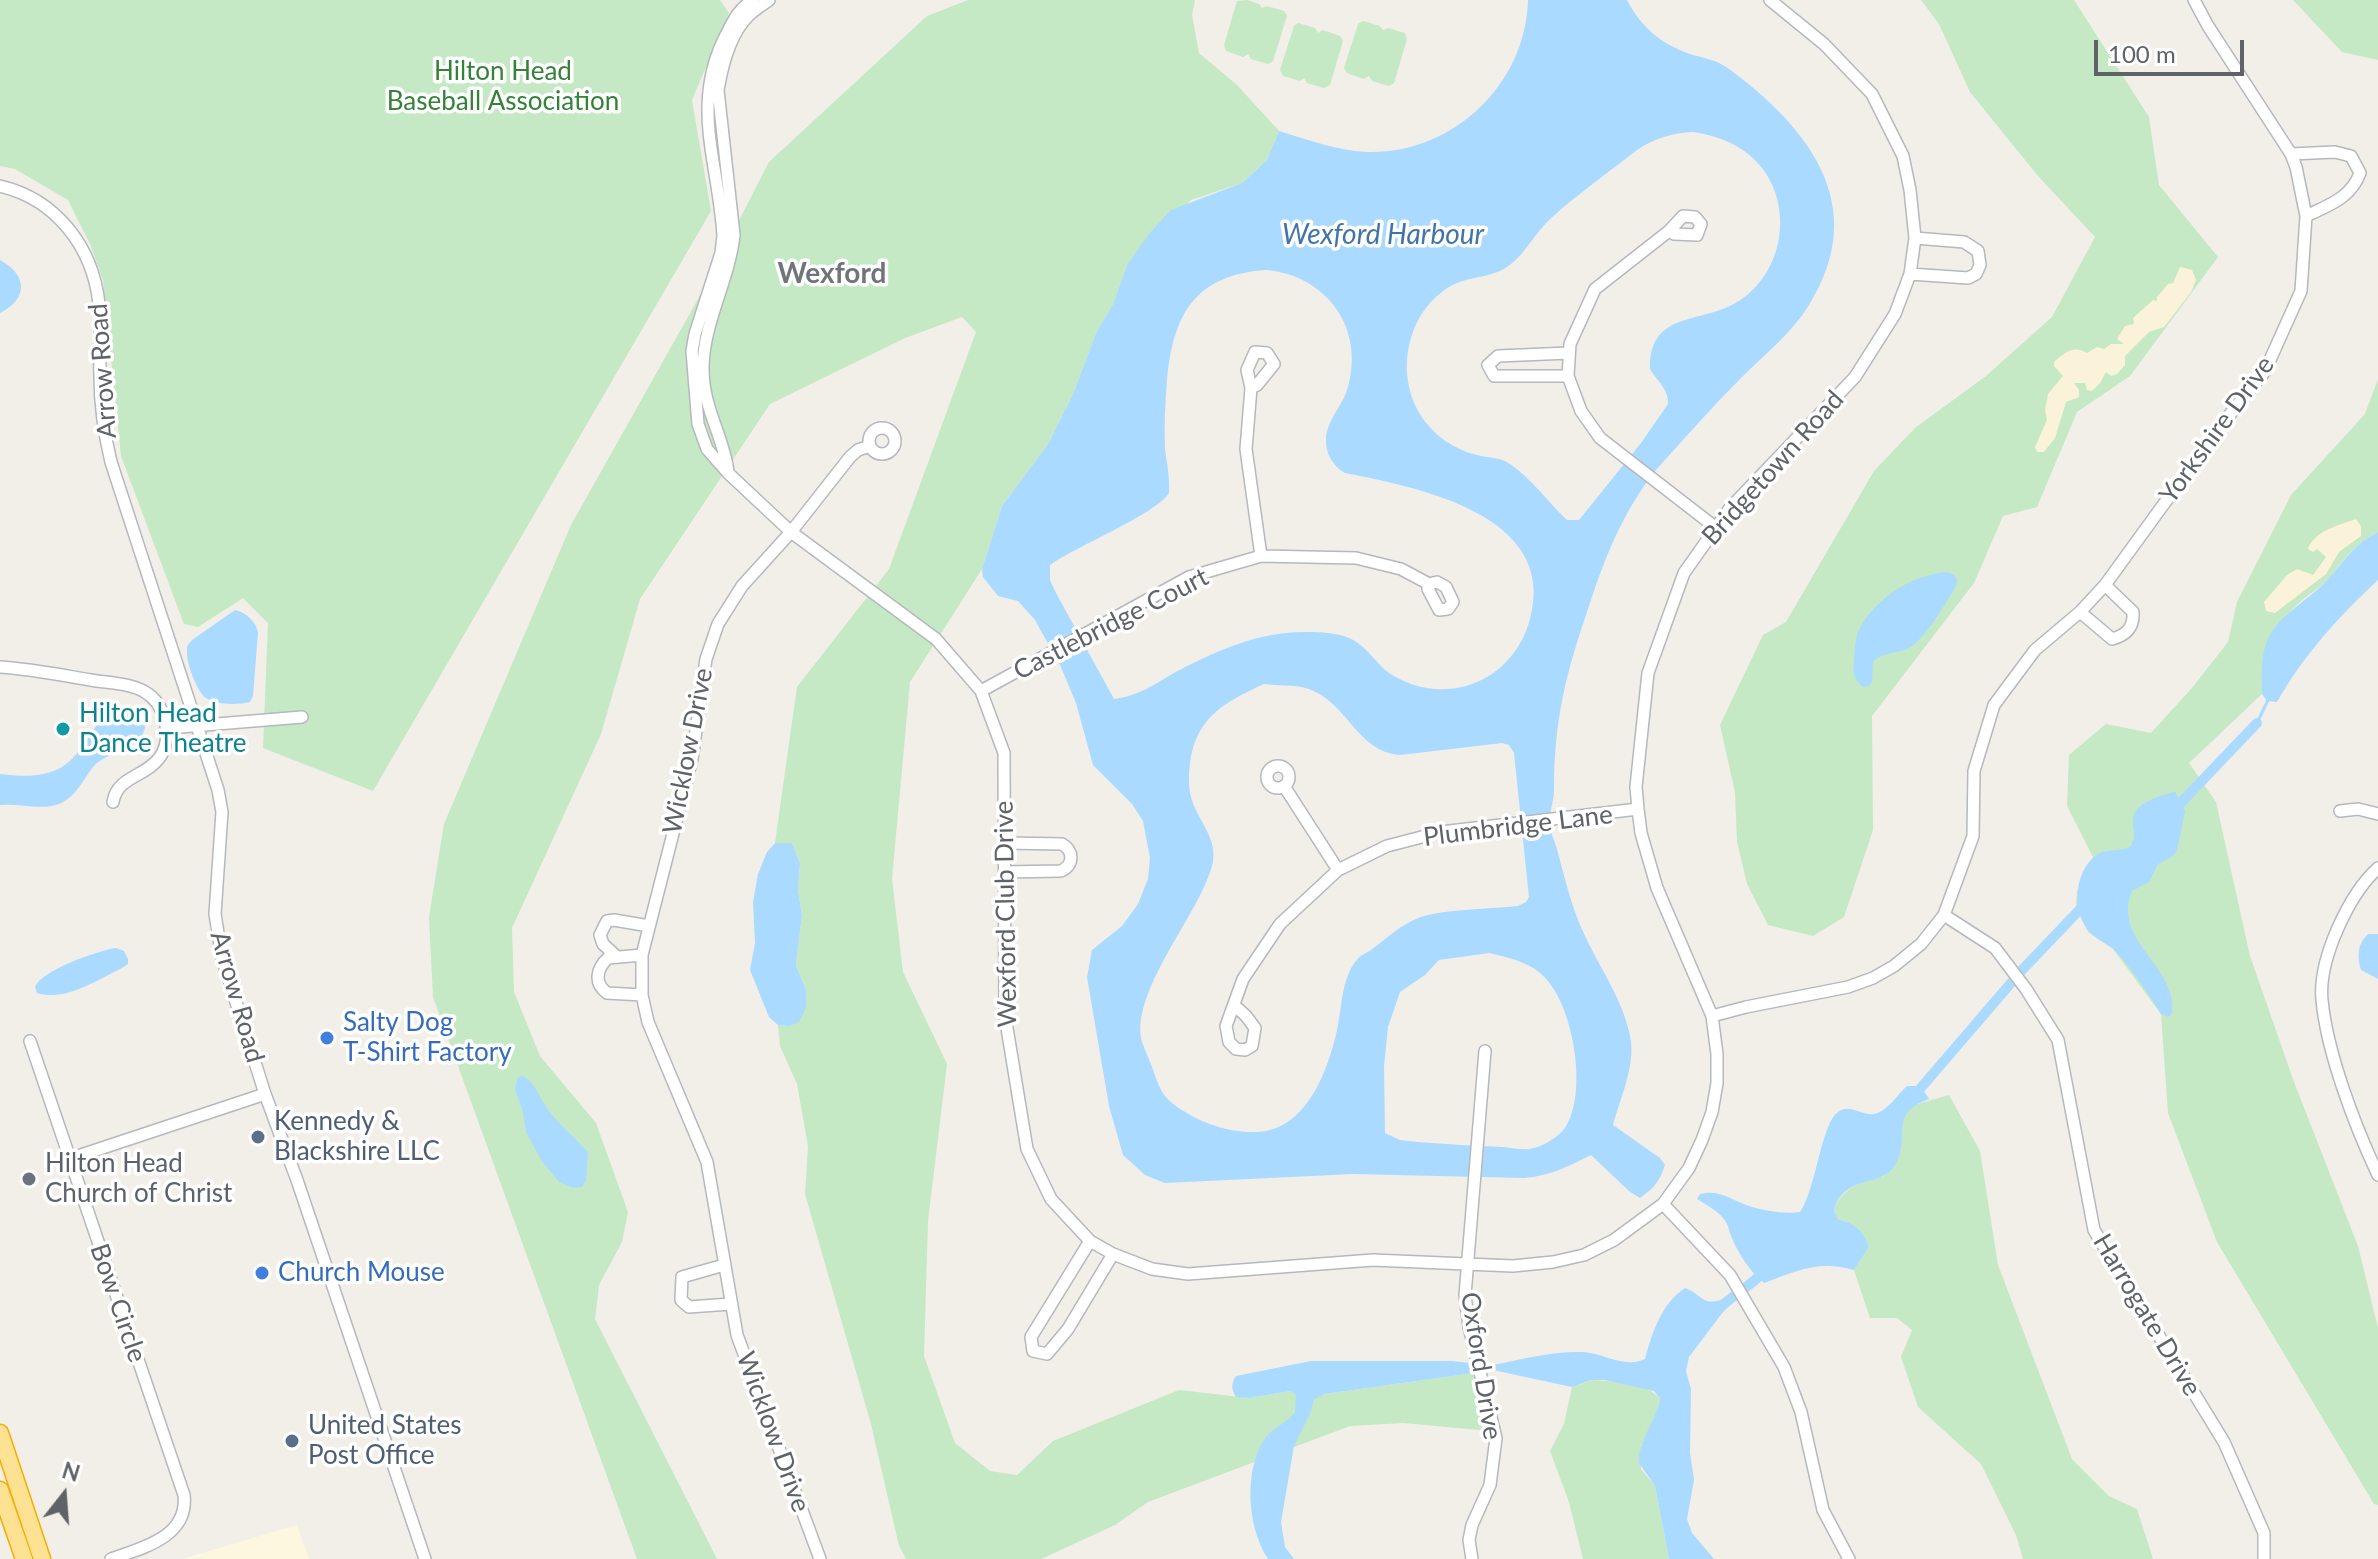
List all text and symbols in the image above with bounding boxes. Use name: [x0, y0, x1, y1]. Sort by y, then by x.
scale bar: [2098, 24, 2248, 74]
text: 100 m: [2108, 39, 2176, 68]
park label: Hilton Head Baseball Association: [387, 56, 619, 118]
water label: Wexford Harbour: [1282, 218, 1484, 252]
district label: Wexford: [778, 257, 886, 291]
street label: Arrow Road: [83, 302, 123, 440]
street label: Yorkshire Drive: [2153, 350, 2281, 510]
street label: Bridgetown Road: [1696, 384, 1850, 552]
street label: Castlebridge Court: [1008, 561, 1214, 687]
street label: Wicklow Drive: [657, 665, 719, 837]
place label: Hilton Head Dance Theatre: [79, 698, 247, 760]
marker: Hilton Head Dance Theatre: [54, 720, 72, 738]
street label: Plumbridge Lane: [1422, 799, 1614, 853]
street label: Wexford Club Drive: [988, 800, 1024, 1028]
street label: Arrow Road: [203, 928, 271, 1066]
place label: Salty Dog T-Shirt Factory: [343, 1007, 512, 1068]
marker: Salty Dog T-Shirt Factory: [318, 1029, 336, 1047]
place label: Kennedy & Blackshire LLC: [274, 1106, 440, 1168]
marker: Kennedy & Blackshire LLC: [249, 1128, 267, 1146]
place label: Hilton Head Church of Christ: [45, 1148, 232, 1210]
marker: Hilton Head Church of Christ: [20, 1170, 38, 1188]
street label: Harrogate Drive: [2086, 1228, 2208, 1402]
street label: Bow Circle: [83, 1240, 153, 1366]
place label: Church Mouse: [278, 1257, 445, 1289]
marker: Church Mouse: [253, 1264, 271, 1282]
street label: Oxford Drive: [1454, 1290, 1508, 1442]
street label: Wicklow Drive: [730, 1348, 816, 1516]
place label: United States Post Office: [308, 1410, 462, 1472]
marker: United States Post Office: [283, 1432, 301, 1450]
north arrow: [24, 1455, 104, 1535]
text: N: [59, 1456, 83, 1487]

